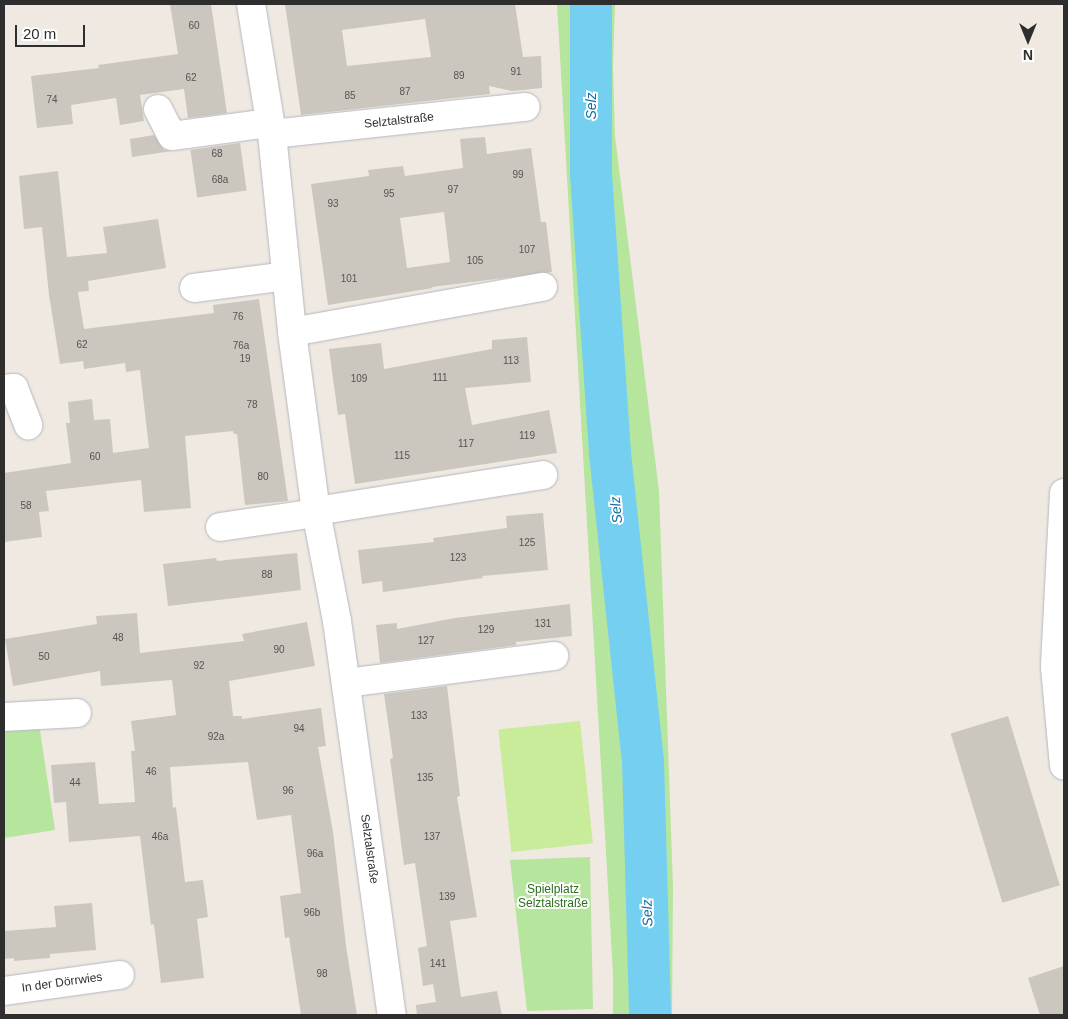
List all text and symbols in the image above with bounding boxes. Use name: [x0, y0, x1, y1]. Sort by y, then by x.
scale bar: [18, 15, 88, 47]
north arrow: [1003, 15, 1053, 65]
house number: 60: [188, 20, 200, 32]
text: 20 m: [23, 25, 56, 42]
text: N: [1023, 47, 1033, 63]
house number: 91: [510, 66, 522, 78]
house number: 89: [453, 70, 465, 82]
house number: 62: [185, 72, 197, 84]
house number: 87: [399, 86, 411, 98]
house number: 85: [344, 90, 356, 102]
water label: Selz: [583, 92, 599, 120]
house number: 74: [46, 94, 58, 106]
street label: Selztalstraße: [363, 110, 435, 132]
house number: 68: [211, 148, 223, 160]
house number: 99: [512, 169, 524, 181]
house number: 68a: [212, 174, 228, 186]
house number: 97: [447, 184, 459, 196]
house number: 95: [383, 188, 395, 200]
house number: 93: [327, 198, 339, 210]
house number: 107: [519, 244, 535, 256]
house number: 105: [467, 255, 483, 267]
house number: 101: [341, 273, 357, 285]
house number: 76: [232, 311, 244, 323]
house number: 62: [76, 339, 88, 351]
house number: 76a: [233, 340, 249, 352]
house number: 19: [239, 353, 251, 365]
house number: 113: [503, 355, 519, 367]
house number: 111: [432, 372, 448, 384]
house number: 109: [351, 373, 367, 385]
house number: 78: [246, 399, 258, 411]
house number: 119: [519, 430, 535, 442]
house number: 117: [458, 438, 474, 450]
house number: 115: [394, 450, 410, 462]
house number: 60: [89, 451, 101, 463]
house number: 80: [257, 471, 269, 483]
water label: Selz: [606, 496, 626, 524]
house number: 58: [20, 500, 32, 512]
house number: 125: [519, 537, 535, 549]
house number: 123: [450, 552, 466, 564]
house number: 88: [261, 569, 273, 581]
house number: 131: [535, 618, 551, 630]
house number: 129: [478, 624, 494, 636]
house number: 48: [112, 632, 124, 644]
house number: 127: [418, 635, 434, 647]
house number: 90: [273, 644, 285, 656]
house number: 50: [38, 651, 50, 663]
house number: 92: [193, 660, 205, 672]
house number: 133: [411, 710, 427, 722]
house number: 94: [293, 723, 305, 735]
house number: 92a: [208, 731, 224, 743]
house number: 46: [145, 766, 157, 778]
house number: 135: [417, 772, 433, 784]
house number: 44: [69, 777, 81, 789]
house number: 96: [282, 785, 294, 797]
street label: Selztalstraße: [357, 813, 381, 885]
house number: 46a: [152, 831, 168, 843]
house number: 137: [424, 831, 440, 843]
house number: 96a: [307, 848, 323, 860]
park label: Spielplatz Selztalstraße: [518, 883, 588, 911]
house number: 139: [439, 891, 455, 903]
water label: Selz: [638, 899, 656, 927]
house number: 96b: [304, 907, 320, 919]
house number: 141: [430, 958, 446, 970]
house number: 98: [316, 968, 328, 980]
street label: In der Dörrwies: [21, 970, 103, 996]

